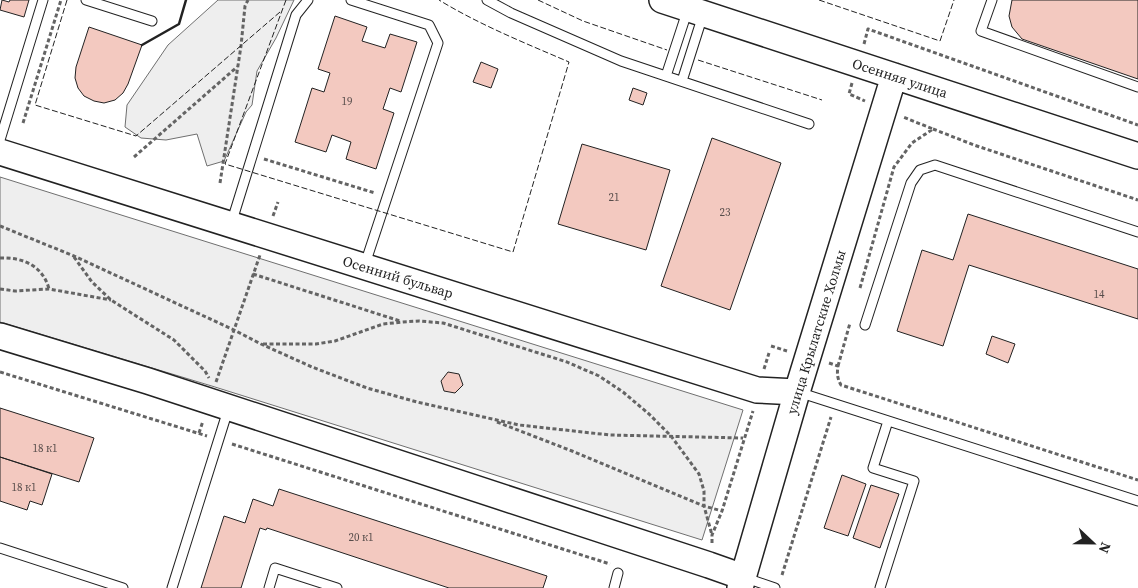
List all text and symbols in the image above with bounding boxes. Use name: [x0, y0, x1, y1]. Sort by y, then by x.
street label: Осенняя улица: [850, 53, 951, 103]
house number: 19: [342, 94, 353, 109]
house number: 21: [609, 190, 620, 205]
house number: 23: [720, 205, 731, 220]
street label: улица Крылатские Холмы: [781, 247, 851, 417]
street label: Осенний бульвар: [340, 251, 456, 303]
house number: 14: [1094, 287, 1105, 302]
house number: 18 к1: [32, 441, 58, 456]
house number: 18 к1: [11, 480, 37, 495]
north arrow: [1068, 518, 1118, 568]
house number: 20 к1: [348, 530, 374, 545]
text: N: [1094, 539, 1116, 556]

